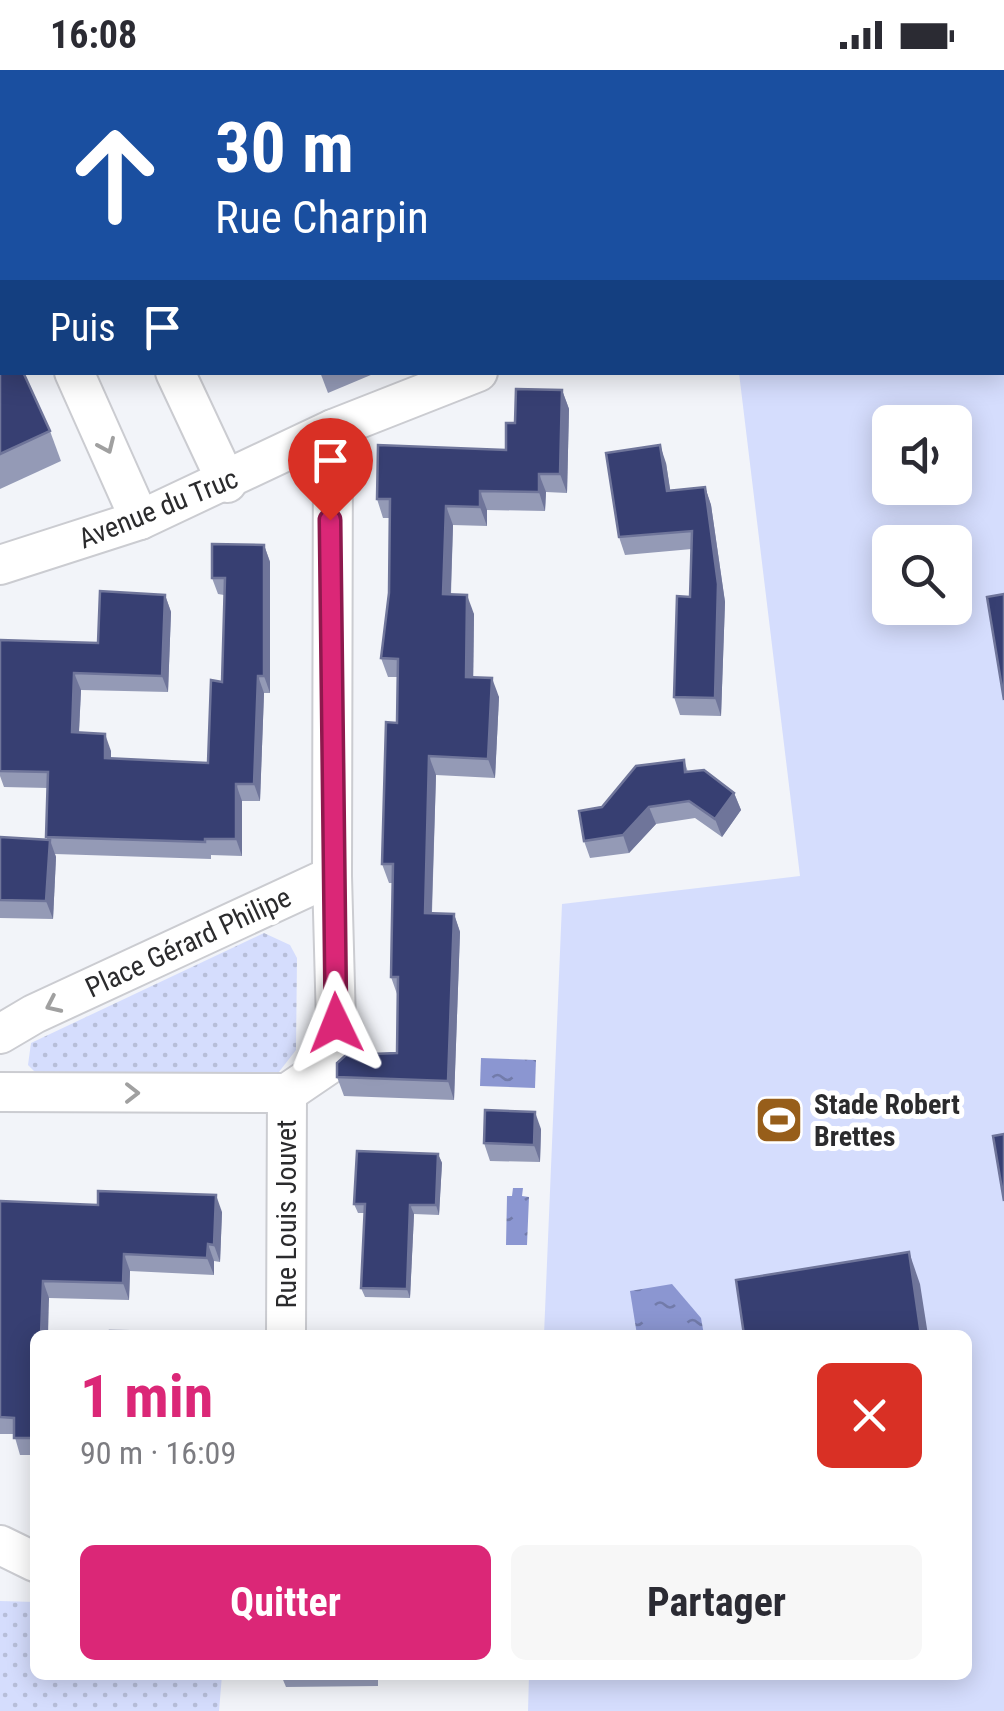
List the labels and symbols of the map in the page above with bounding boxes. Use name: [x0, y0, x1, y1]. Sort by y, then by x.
pin: [288, 418, 373, 521]
one-way arrow: [95, 436, 115, 454]
street label: Avenue du Truc: [74, 462, 243, 555]
street label: Place Gérard Philipe: [80, 880, 296, 1004]
position arrow: [284, 971, 388, 1075]
one-way arrow: [45, 993, 63, 1013]
one-way arrow: [125, 1082, 141, 1103]
place label: Stade Robert Brettes: [814, 1088, 960, 1153]
sports icon: Stade Robert Brettes: [753, 1094, 805, 1146]
street label: Rue Louis Jouvet: [270, 1120, 303, 1308]

